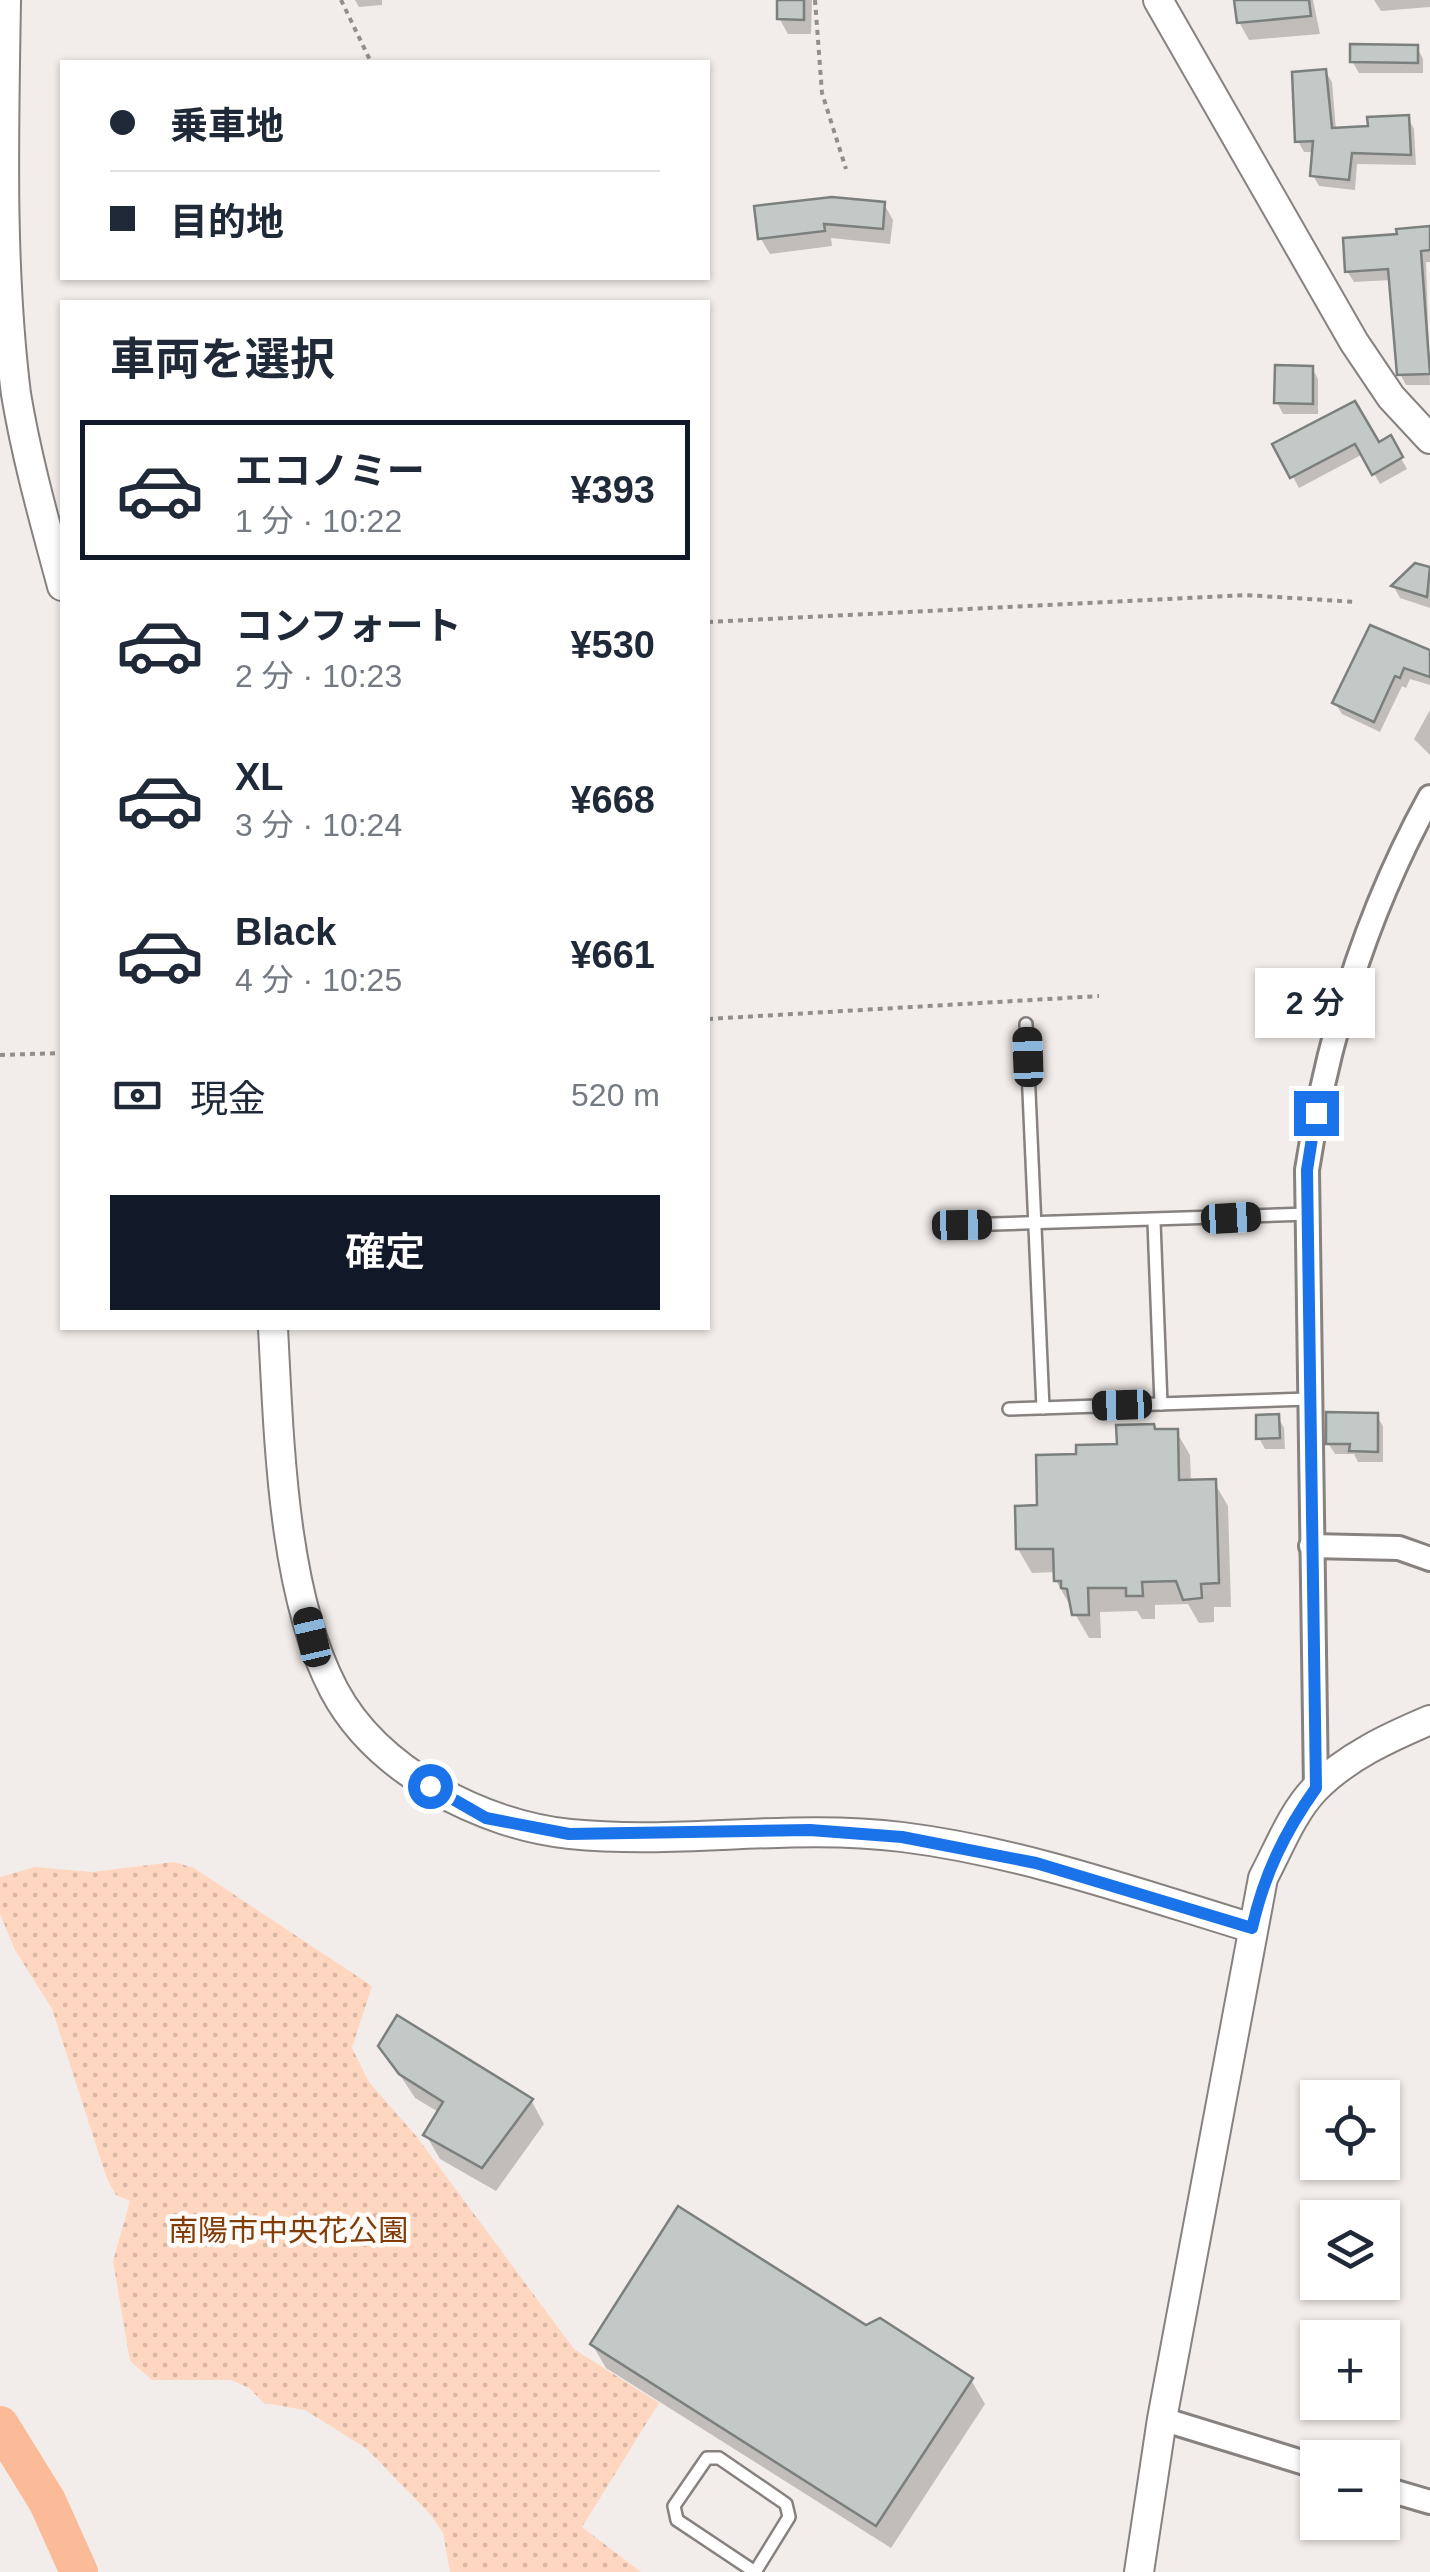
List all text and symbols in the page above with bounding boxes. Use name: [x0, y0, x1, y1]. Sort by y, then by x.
text: 乗車地: [170, 105, 284, 147]
text: 目的地: [170, 201, 284, 243]
text: 車両を選択: [110, 334, 335, 385]
icon: car: [115, 445, 205, 535]
text: エコノミー: [235, 450, 425, 492]
text: ¥393: [570, 469, 655, 511]
text: 1 分 · 10:22: [235, 503, 402, 539]
icon: car: [115, 600, 205, 690]
text: コンフォート: [235, 605, 462, 647]
text: ¥530: [570, 624, 655, 666]
text: 2 分 · 10:23: [235, 658, 402, 694]
icon: car: [115, 755, 205, 845]
text: XL: [235, 756, 284, 798]
text: ¥668: [570, 779, 655, 821]
text: 3 分 · 10:24: [235, 807, 402, 843]
icon: car: [115, 910, 205, 1000]
text: Black: [235, 911, 336, 953]
text: ¥661: [570, 934, 655, 976]
text: 4 分 · 10:25: [235, 962, 402, 998]
callout: 2 分: [1256, 968, 1376, 1038]
text: 2 分: [1286, 985, 1344, 1021]
car: [1012, 1026, 1044, 1088]
icon: cash: [110, 1068, 165, 1123]
text: 520 m: [571, 1077, 660, 1113]
text: 現金: [190, 1078, 266, 1120]
route end: [1294, 1091, 1339, 1136]
button: 確定: [110, 1195, 660, 1310]
car: [1200, 1201, 1262, 1235]
car: [932, 1209, 992, 1241]
car: [1091, 1389, 1153, 1421]
car: [291, 1604, 333, 1670]
route start: [408, 1764, 453, 1809]
map controls: [1300, 2080, 1400, 2540]
button: locate: [1300, 2080, 1400, 2180]
button: layers: [1300, 2200, 1400, 2300]
park label: 南陽市中央花公園: [168, 2214, 408, 2247]
button: +: [1300, 2320, 1400, 2420]
button: −: [1300, 2440, 1400, 2540]

